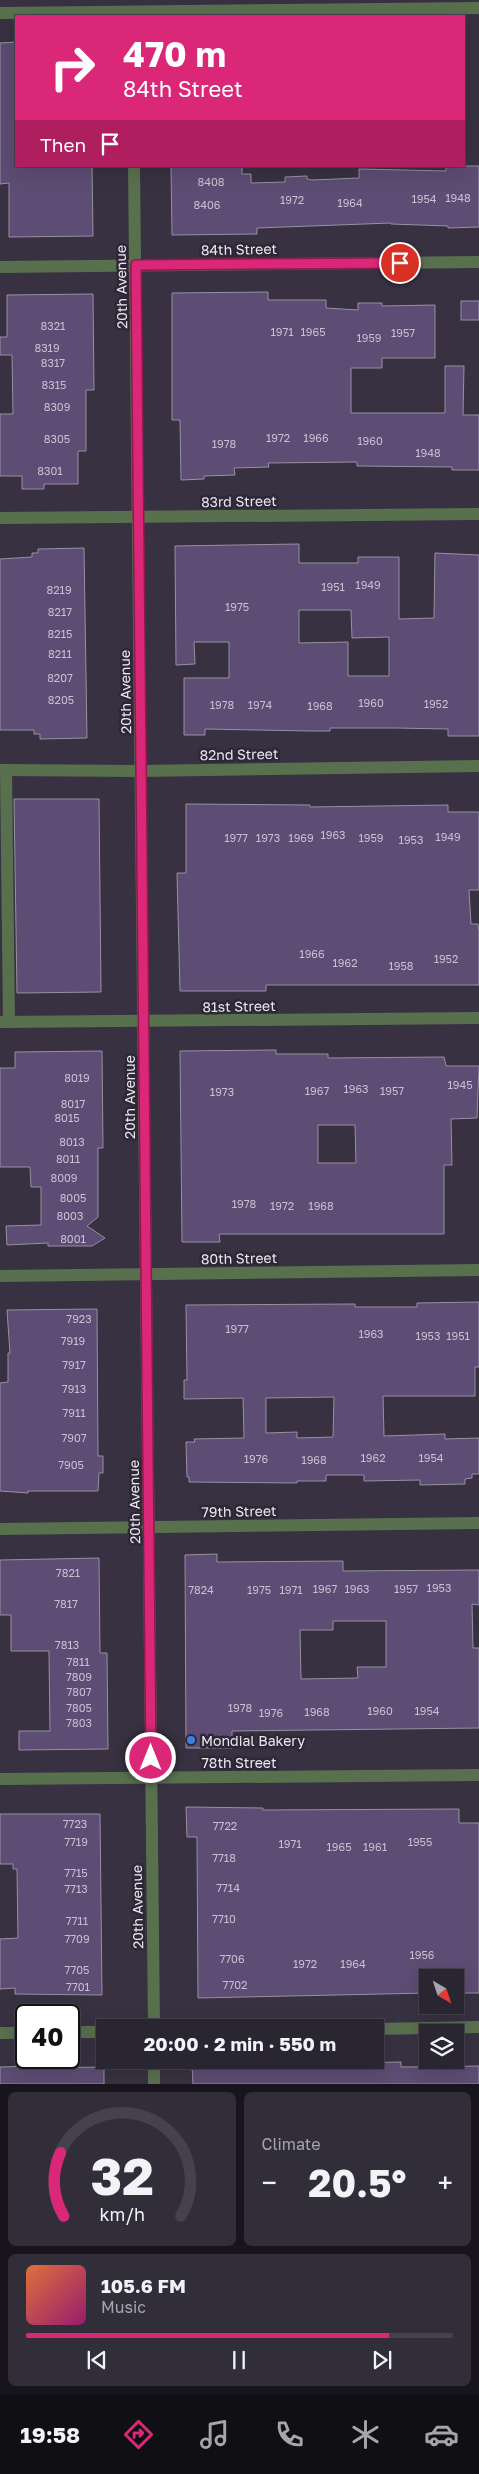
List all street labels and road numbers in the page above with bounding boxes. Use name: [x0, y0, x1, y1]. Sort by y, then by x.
street label: 84th Street: [201, 240, 277, 258]
street label: 20th Avenue: [112, 245, 130, 329]
street label: 83rd Street: [201, 492, 277, 510]
street label: 20th Avenue: [116, 650, 134, 734]
street label: 82nd Street: [199, 745, 279, 763]
street label: 81st Street: [202, 997, 276, 1015]
street label: 20th Avenue: [121, 1055, 138, 1139]
street label: 80th Street: [201, 1249, 277, 1267]
street label: 20th Avenue: [125, 1460, 143, 1544]
street label: 79th Street: [201, 1502, 277, 1520]
street label: 78th Street: [201, 1754, 277, 1771]
street label: 20th Avenue: [128, 1865, 146, 1949]

